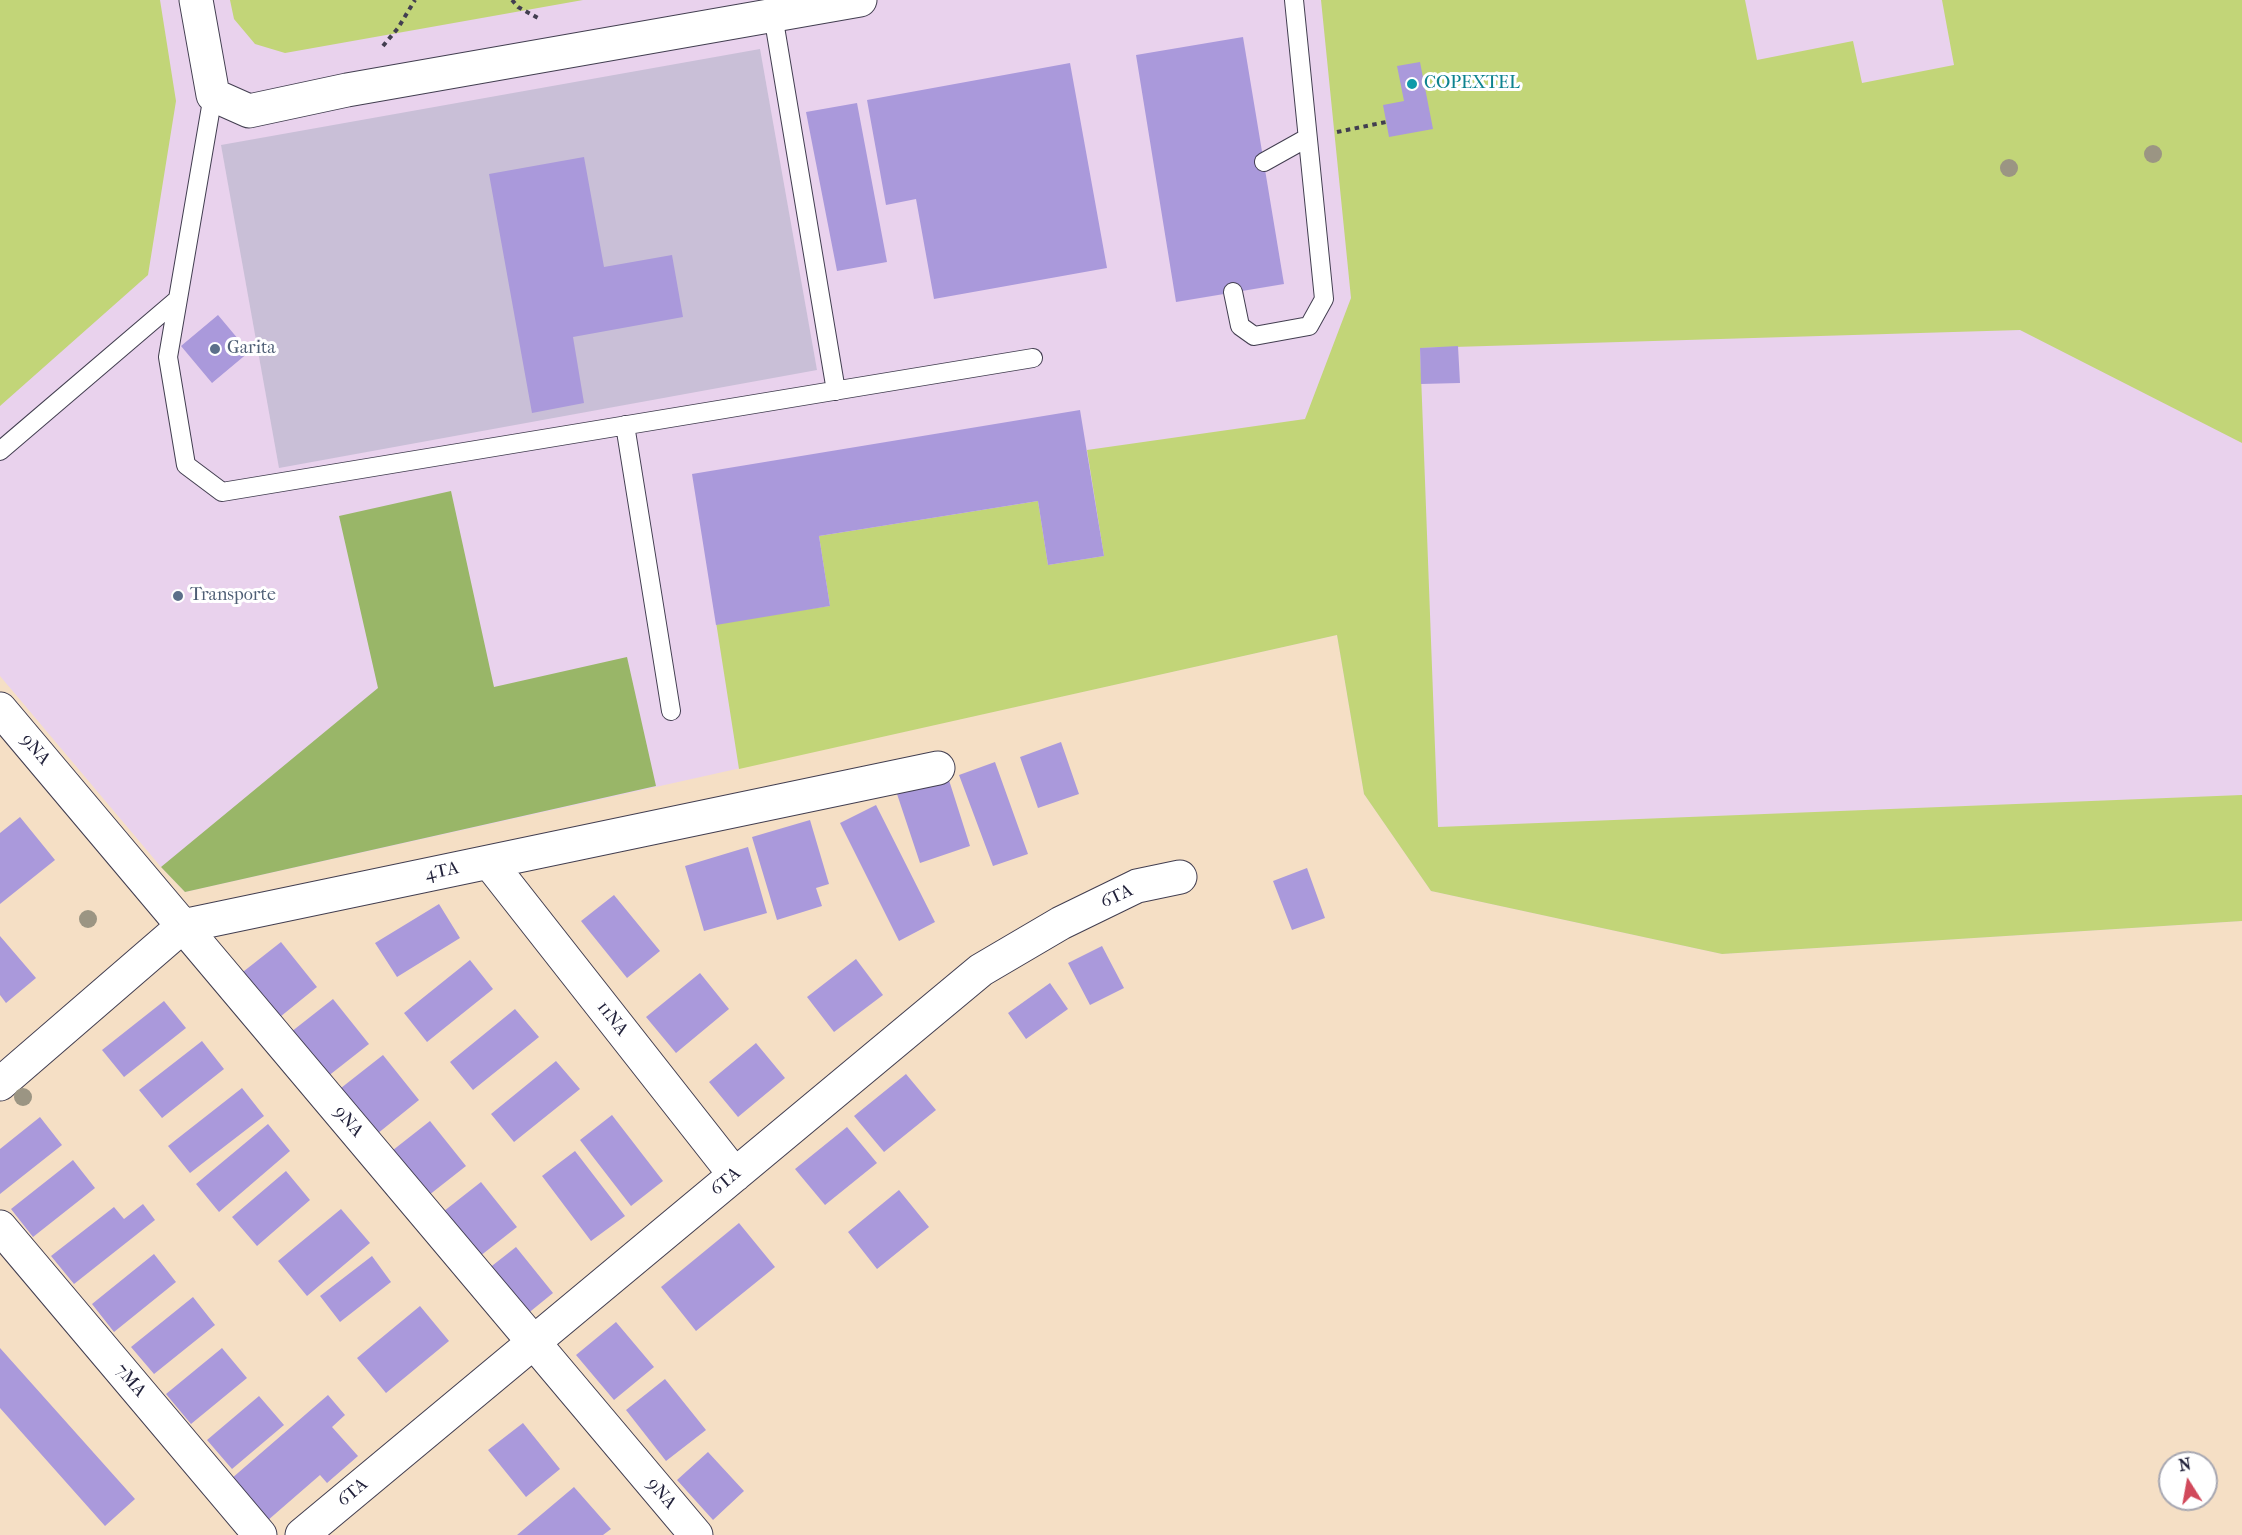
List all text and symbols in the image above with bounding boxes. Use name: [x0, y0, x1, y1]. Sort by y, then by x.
place label: COPEXTEL: [1424, 73, 1520, 95]
marker: COPEXTEL: [1405, 77, 1419, 91]
place label: Garita: [227, 338, 276, 360]
marker: Garita: [208, 342, 222, 356]
place label: Transporte: [190, 585, 276, 607]
marker: Transporte: [171, 589, 185, 603]
street label: 9NA: [16, 730, 54, 770]
street label: 4TA: [423, 858, 461, 886]
street label: 6TA: [1097, 880, 1137, 914]
street label: 11NA: [592, 997, 632, 1041]
street label: 9NA: [329, 1102, 367, 1142]
street label: 6TA: [706, 1163, 746, 1201]
street label: 7MA: [110, 1360, 150, 1402]
north arrow: [2158, 1451, 2218, 1511]
text: N: [2177, 1454, 2193, 1475]
street label: 6TA: [333, 1474, 373, 1512]
street label: 9NA: [642, 1474, 680, 1514]

